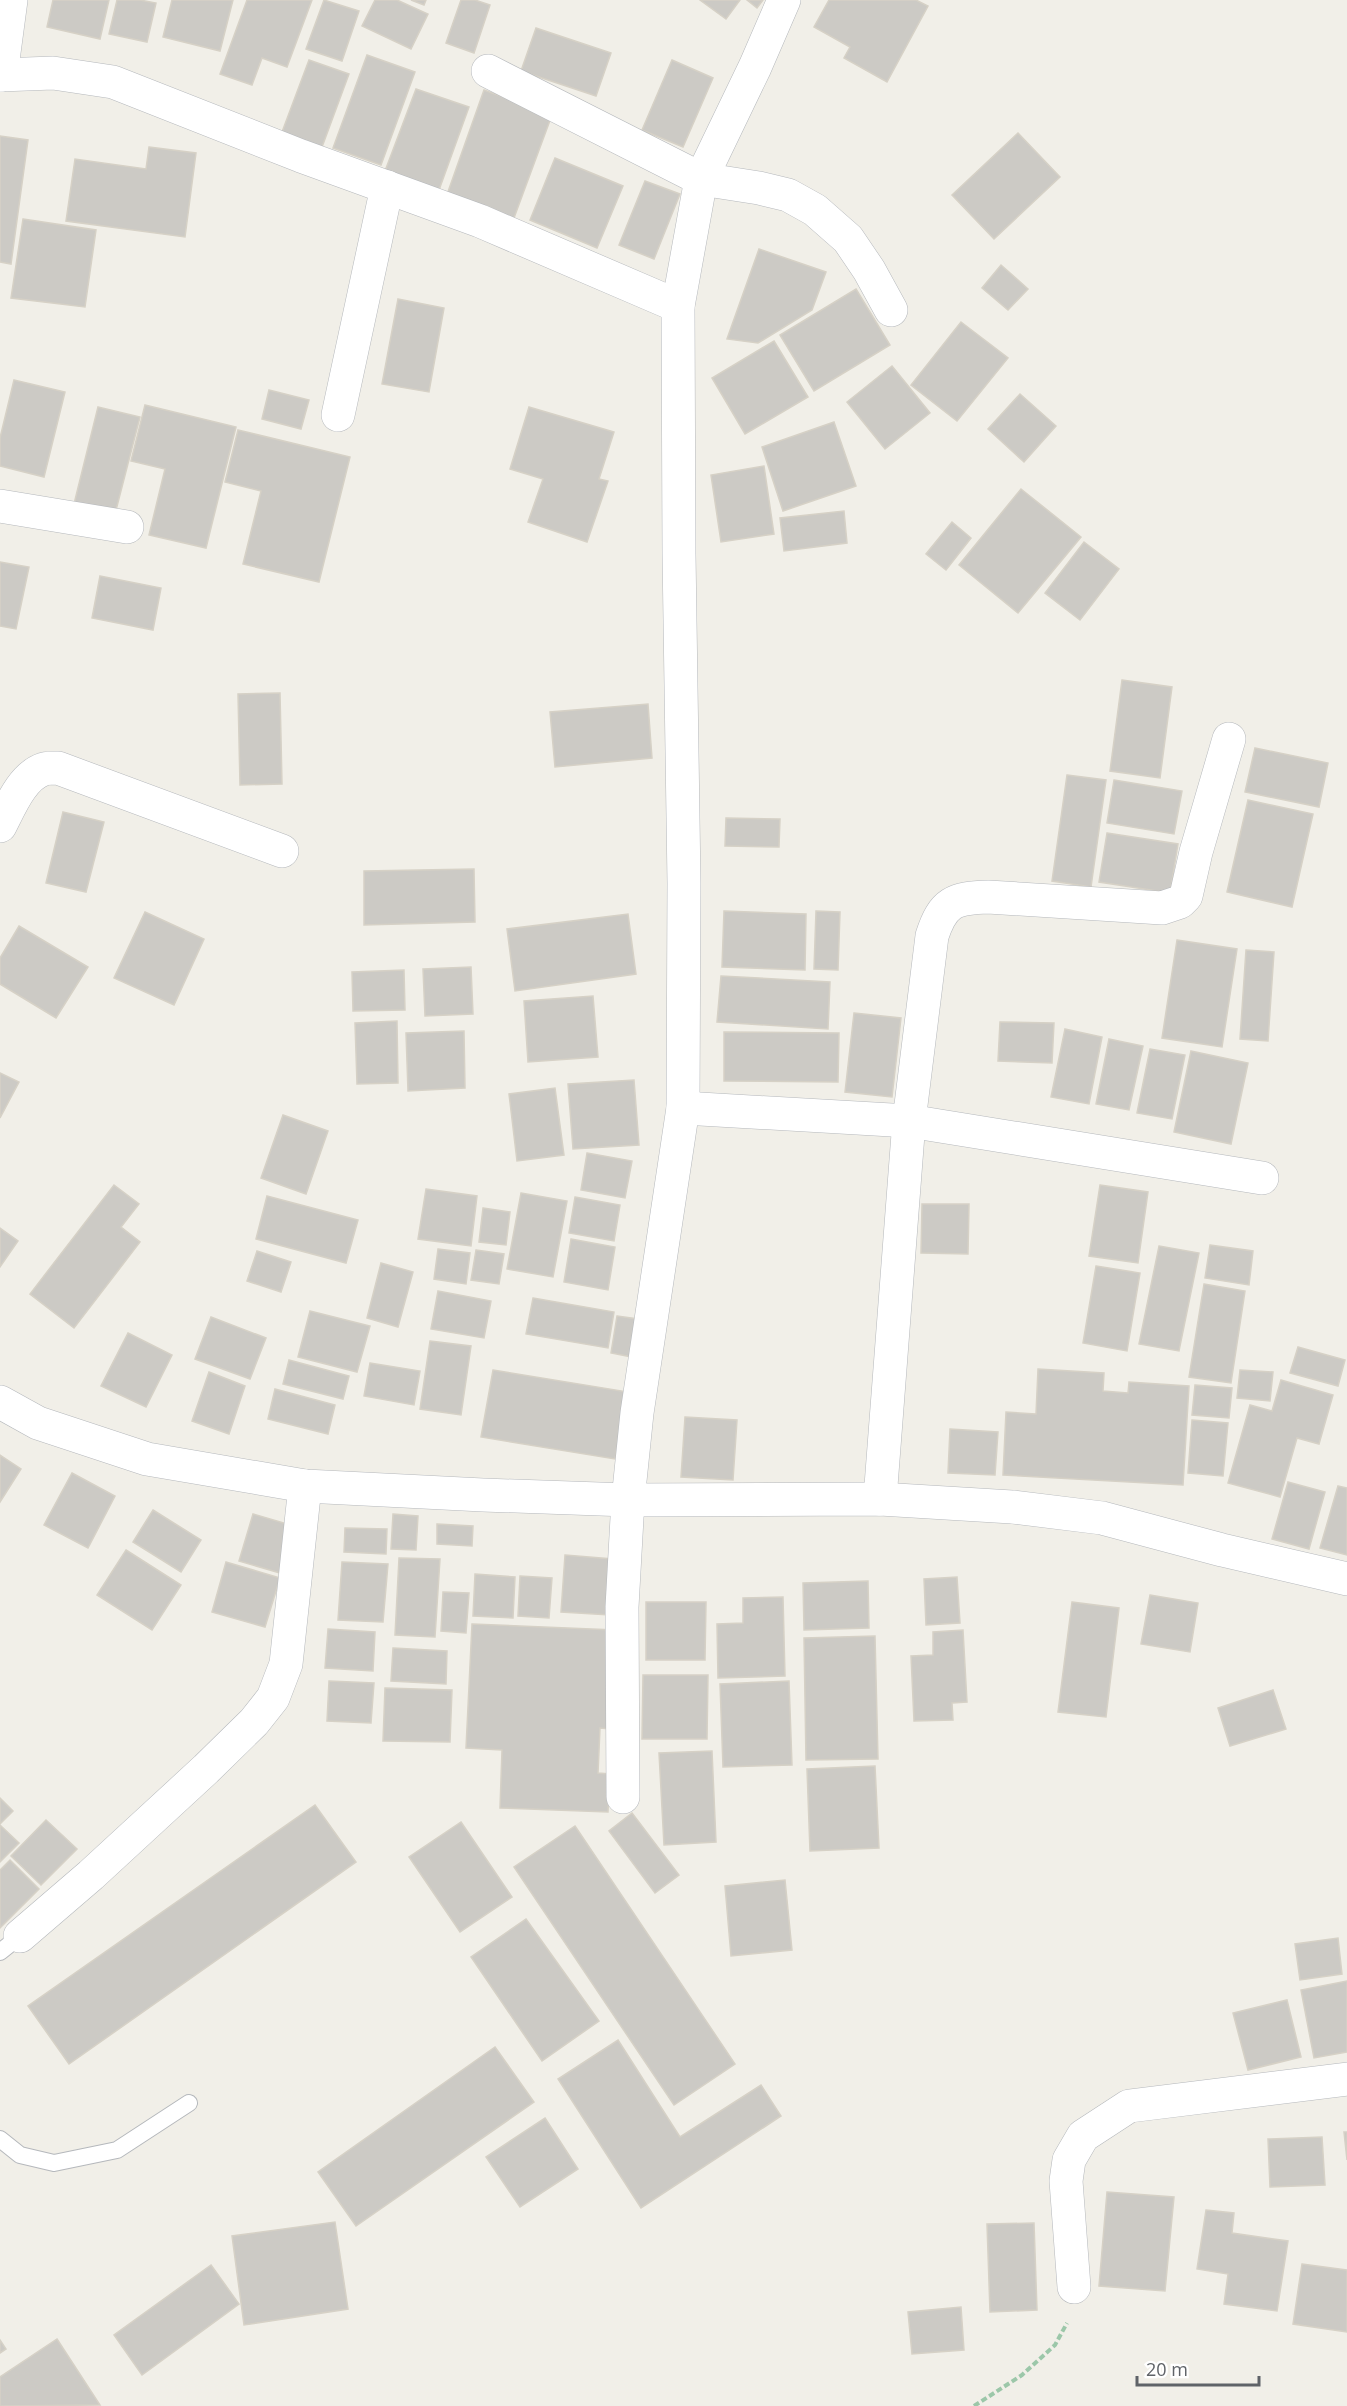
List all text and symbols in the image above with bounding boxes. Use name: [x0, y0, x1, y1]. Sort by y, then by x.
scale bar: [1137, 2349, 1258, 2387]
text: 20 m: [1146, 2357, 1188, 2381]

